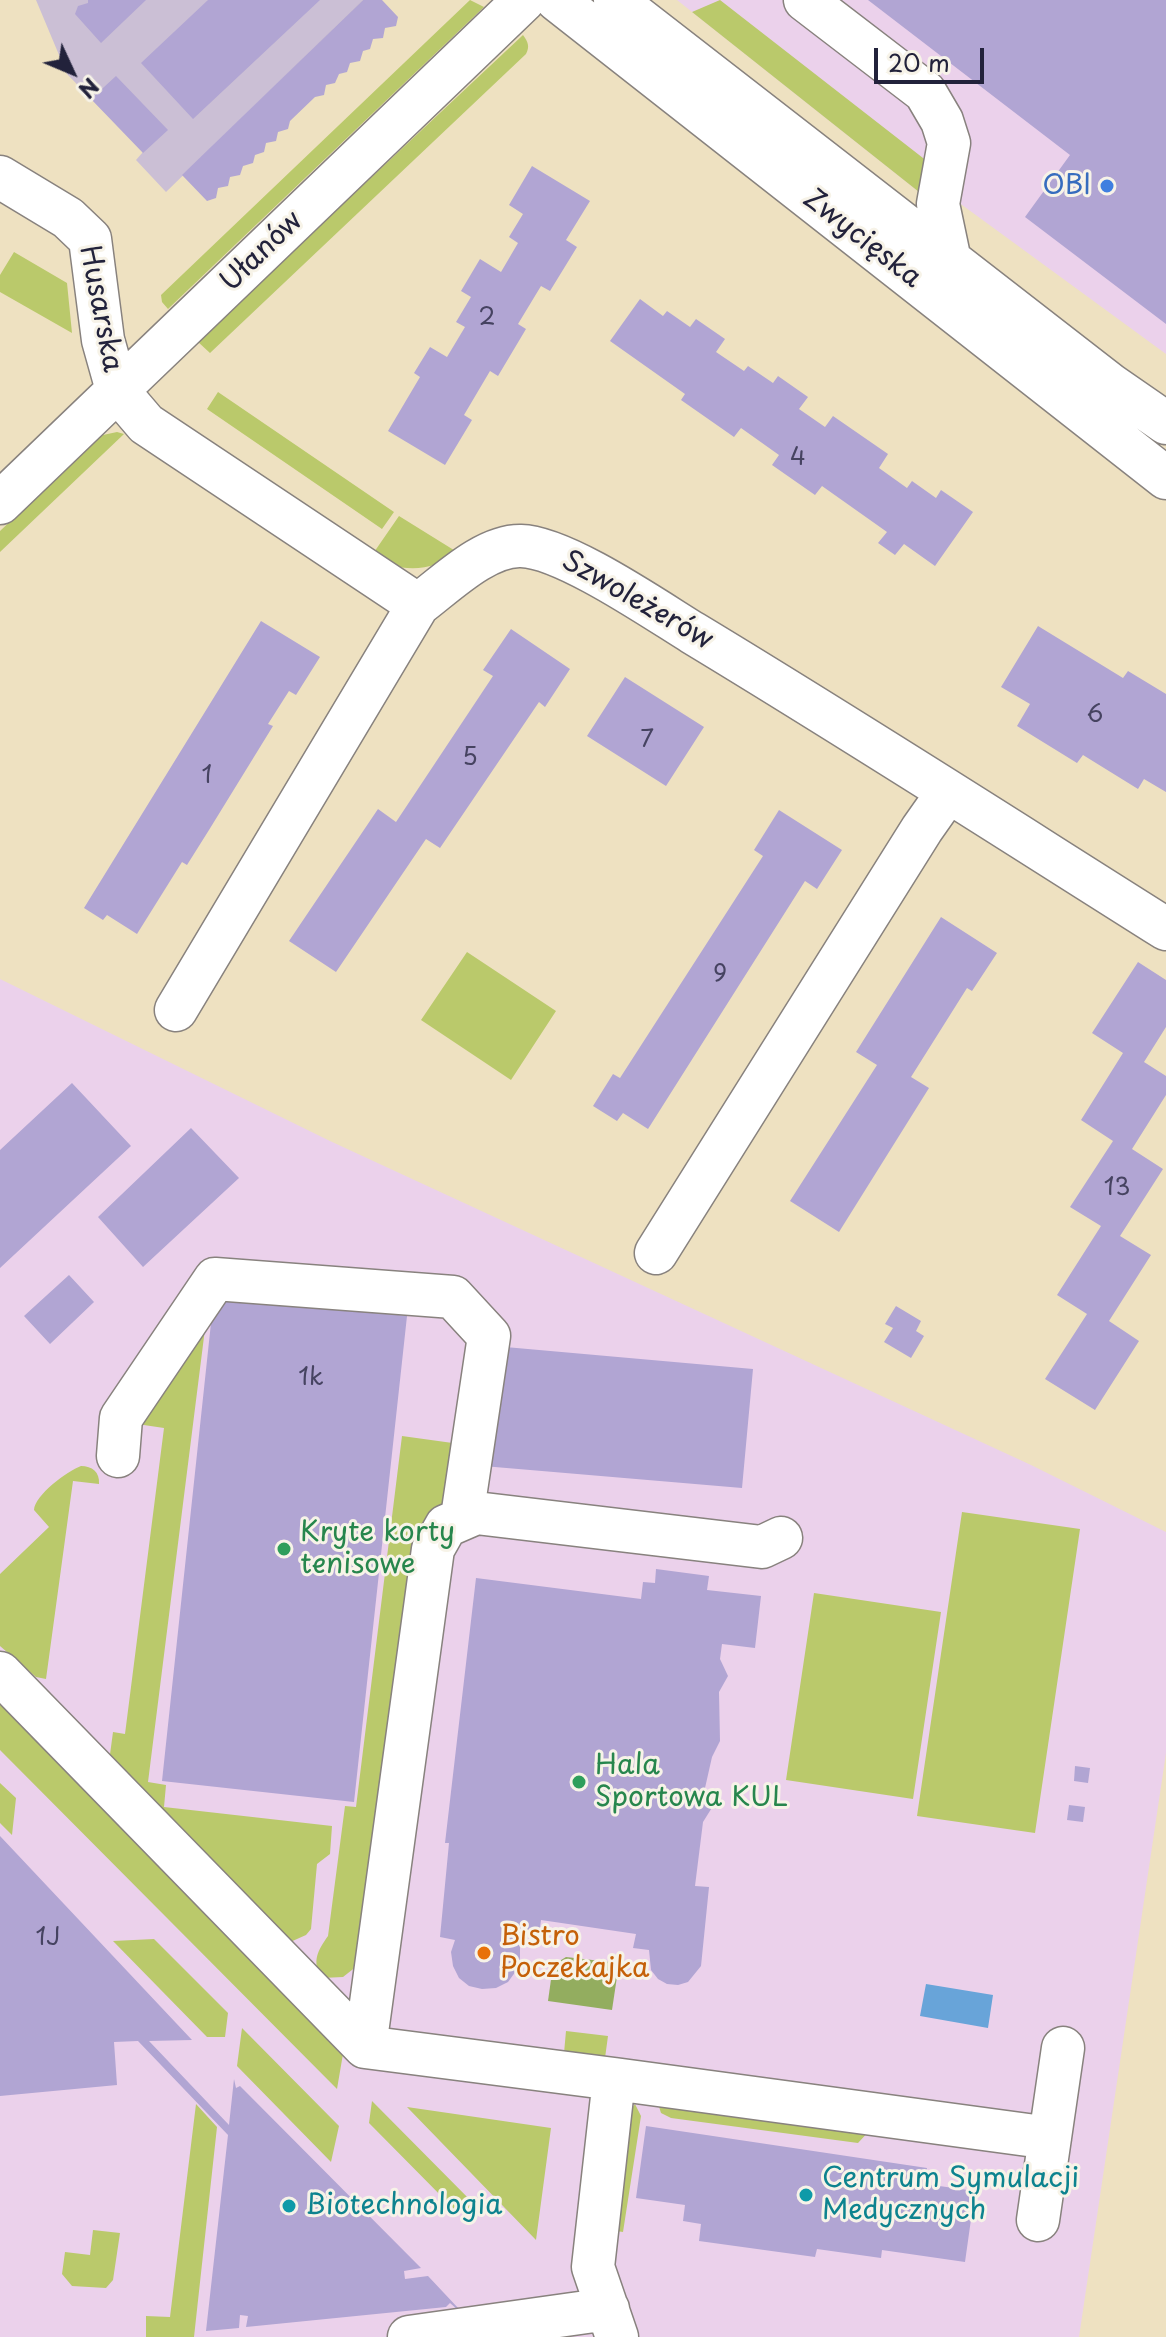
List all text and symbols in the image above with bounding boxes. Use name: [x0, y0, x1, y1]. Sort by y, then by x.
north arrow: [32, 32, 112, 112]
scale bar: [878, 32, 988, 82]
text: 20 m: [888, 44, 950, 80]
text: N: [72, 71, 108, 107]
place label: OBI: [1042, 169, 1091, 203]
marker: OBI: [1098, 177, 1116, 195]
street label: Zwycięska: [796, 182, 928, 296]
street label: Ułanów: [214, 205, 310, 299]
street label: Husarska: [71, 243, 129, 375]
house number: 2: [479, 304, 495, 332]
house number: 4: [790, 444, 806, 472]
street label: Szwoleżerów: [556, 544, 718, 658]
house number: 6: [1087, 701, 1103, 729]
house number: 7: [640, 726, 654, 754]
house number: 5: [462, 744, 478, 772]
house number: 1: [202, 762, 212, 790]
house number: 9: [713, 961, 727, 989]
house number: 13: [1104, 1174, 1130, 1202]
house number: 1k: [298, 1364, 324, 1392]
place label: Kryte korty tenisowe: [300, 1516, 455, 1582]
marker: Kryte korty tenisowe: [275, 1540, 293, 1558]
place label: Hala Sportowa KUL: [595, 1749, 788, 1815]
marker: Hala Sportowa KUL: [570, 1773, 588, 1791]
place label: Bistro Poczekajka: [500, 1920, 649, 1986]
house number: 1J: [35, 1924, 61, 1952]
marker: Bistro Poczekajka: [475, 1944, 493, 1962]
place label: Centrum Symulacji Medycznych: [822, 2162, 1079, 2228]
marker: Centrum Symulacji Medycznych: [797, 2186, 815, 2204]
place label: Biotechnologia: [305, 2189, 502, 2223]
marker: Biotechnologia: [280, 2197, 298, 2215]

